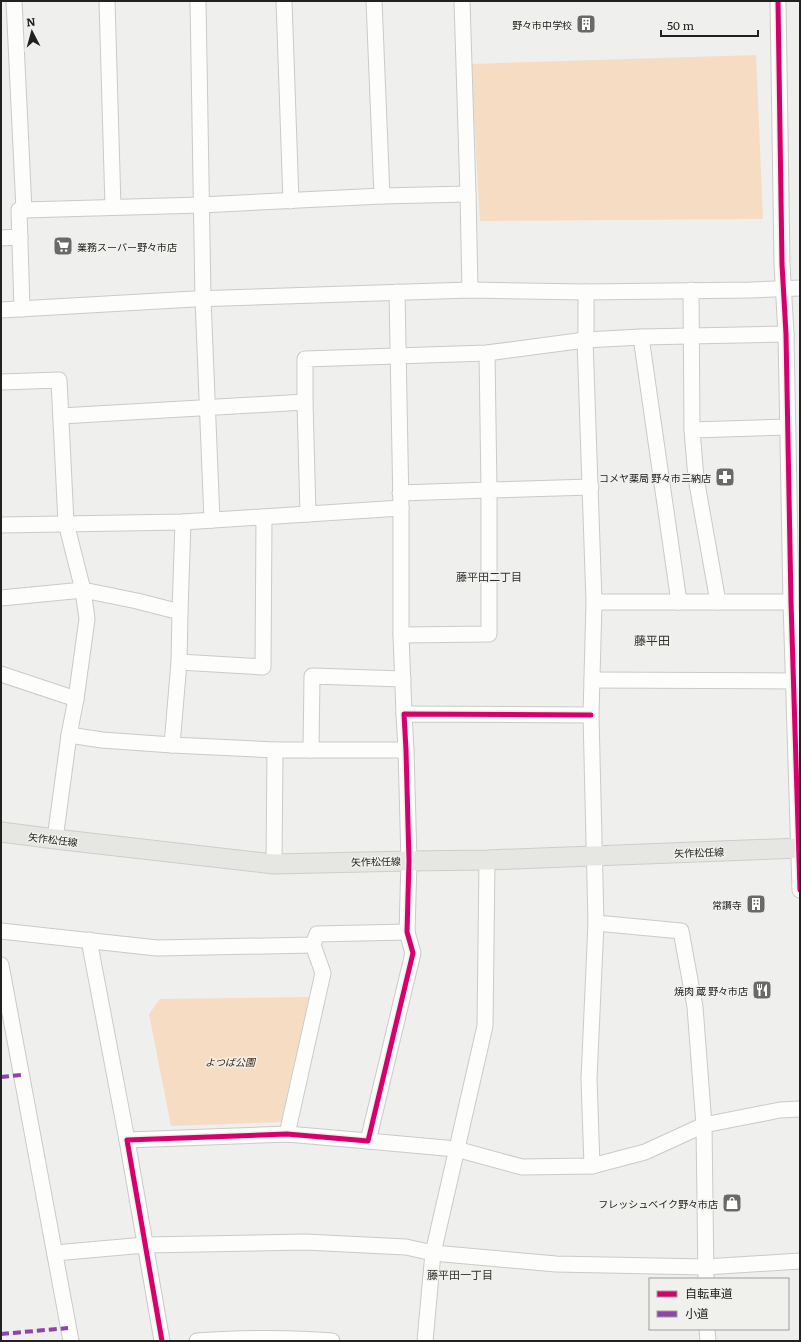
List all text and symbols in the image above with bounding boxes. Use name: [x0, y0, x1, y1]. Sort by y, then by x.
north arrow: [12, 12, 52, 52]
scale bar: [661, 12, 758, 38]
text: N: [25, 13, 36, 29]
building icon: 野々市中学校: [575, 13, 597, 35]
text: 50 m: [667, 16, 694, 34]
place label: 野々市中学校: [512, 17, 572, 32]
supermarket icon: 業務スーパー野々市店: [52, 235, 74, 257]
place label: 業務スーパー野々市店: [77, 239, 177, 254]
pharmacy icon: コメヤ薬局 野々市三納店: [714, 466, 736, 488]
place label: コメヤ薬局 野々市三納店: [599, 470, 711, 485]
district label: 藤平田二丁目: [456, 568, 522, 584]
district label: 藤平田: [634, 631, 670, 649]
street label: 矢作松任線: [27, 829, 79, 849]
street label: 矢作松任線: [674, 844, 724, 860]
street label: 矢作松任線: [351, 853, 401, 869]
building icon: 常讃寺: [745, 893, 767, 915]
place label: 常讃寺: [712, 897, 742, 912]
restaurant icon: 焼肉 蔵 野々市店: [751, 979, 773, 1001]
place label: 焼肉 蔵 野々市店: [674, 983, 748, 998]
park label: よつば公園: [205, 1054, 257, 1069]
shop icon: フレッシュベイク野々市店: [721, 1192, 743, 1214]
place label: フレッシュベイク野々市店: [598, 1196, 718, 1211]
district label: 藤平田一丁目: [427, 1266, 493, 1282]
legend: [649, 1278, 789, 1330]
text: 自転車道: [685, 1284, 733, 1302]
text: 小道: [685, 1304, 709, 1322]

